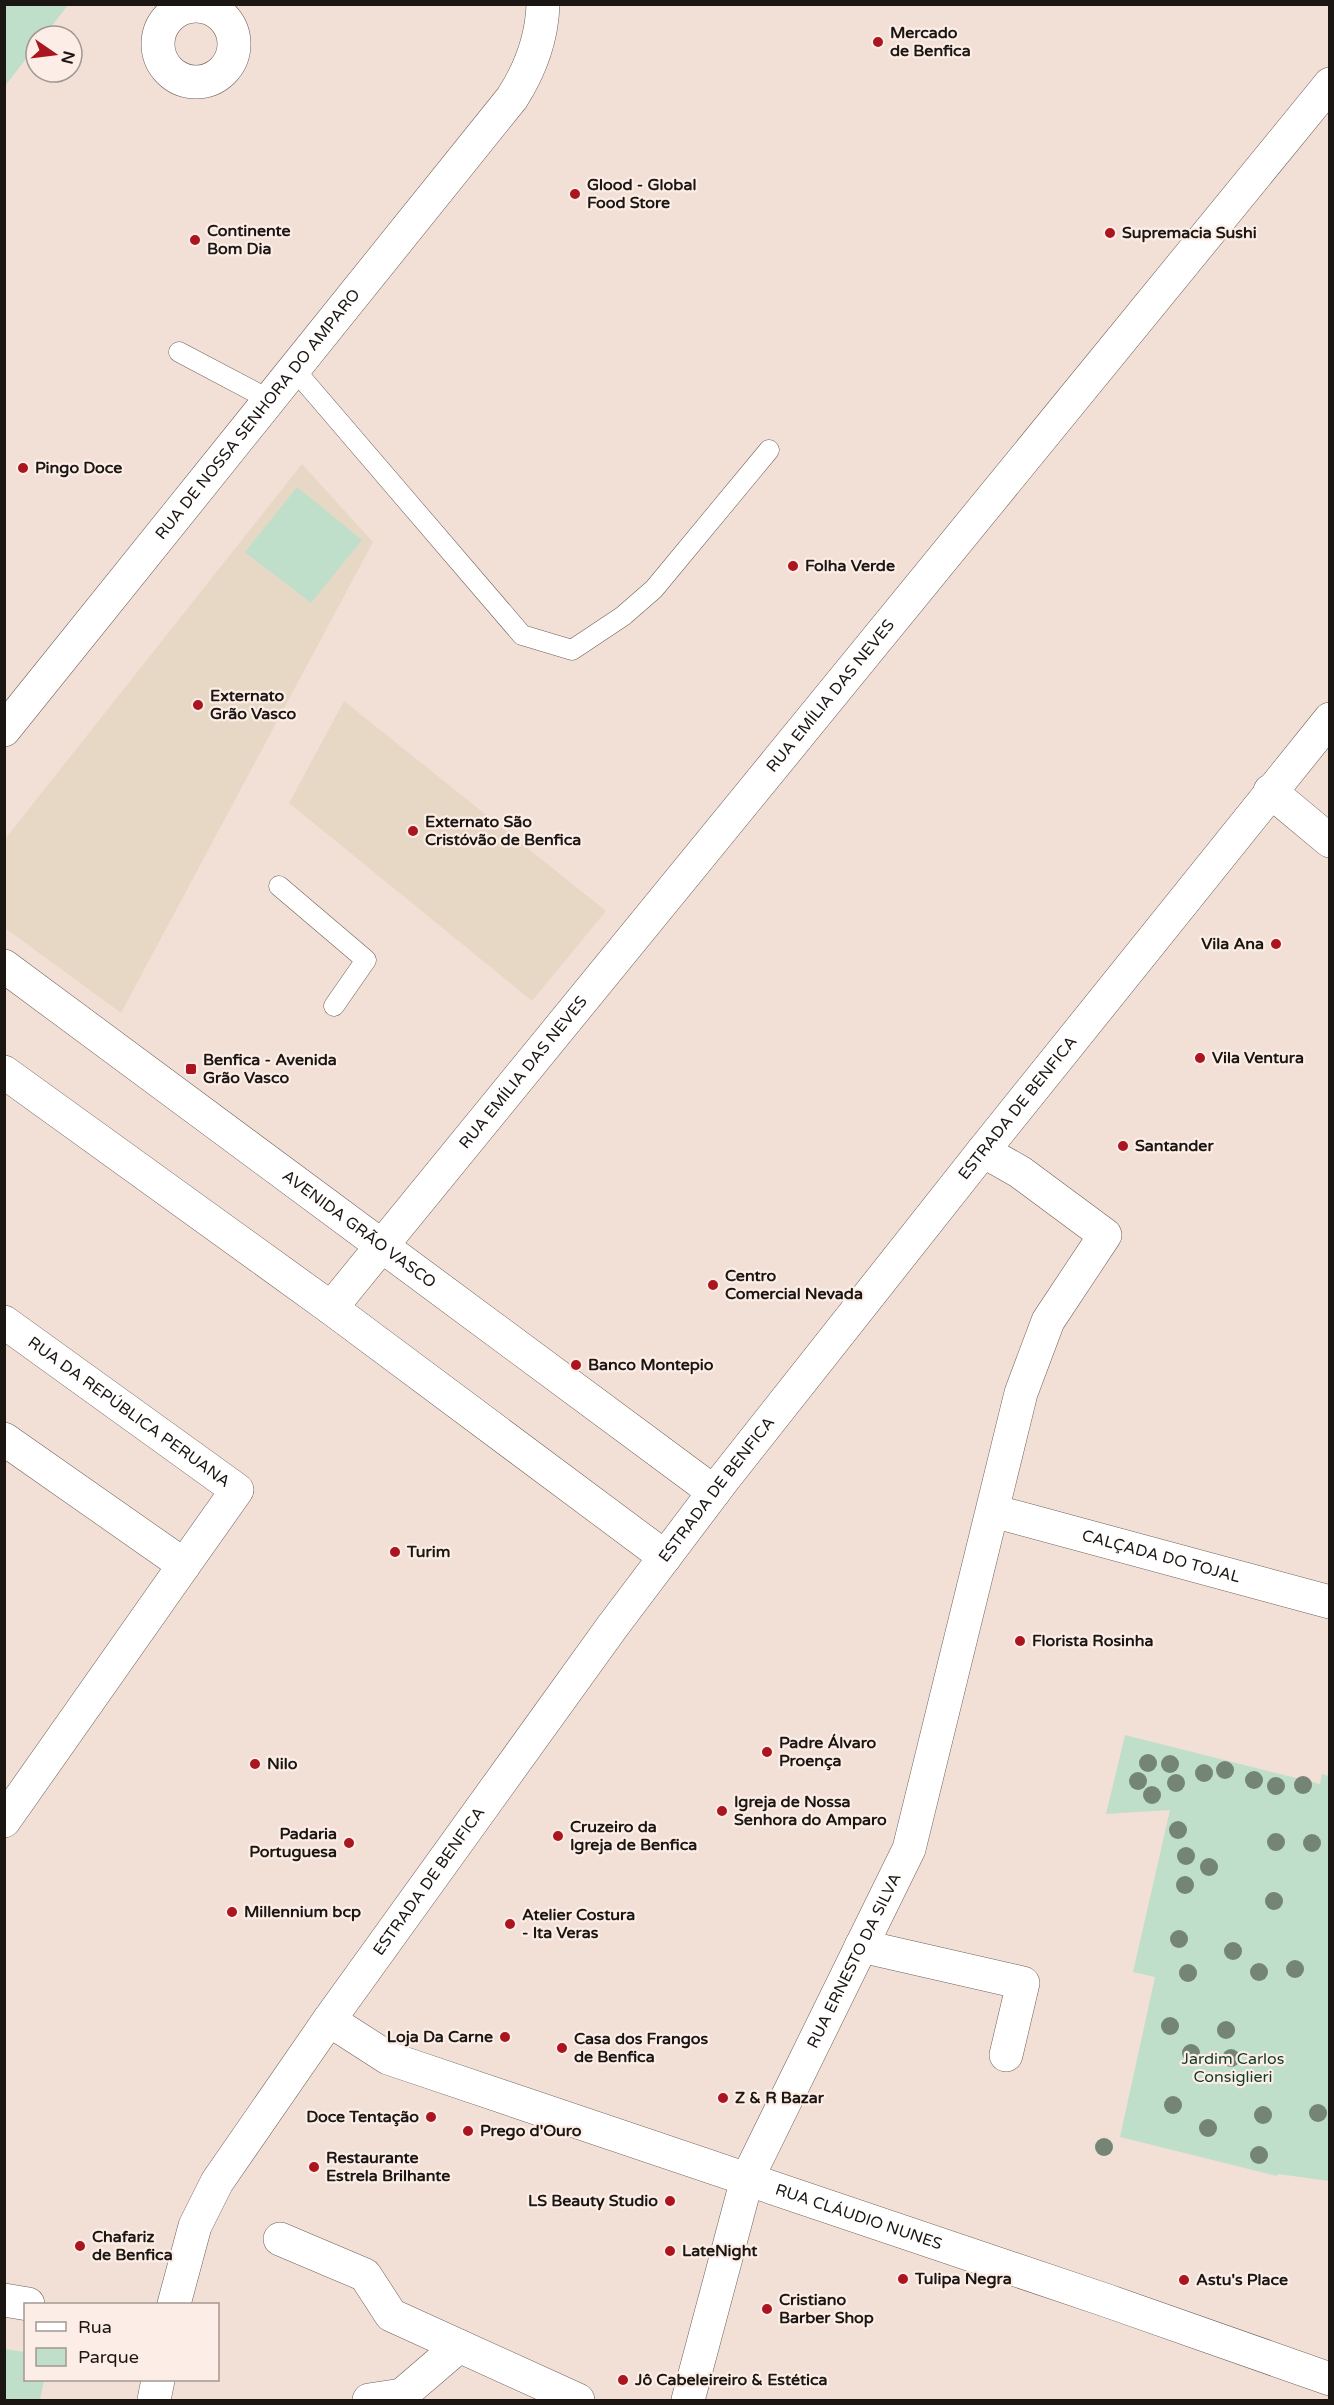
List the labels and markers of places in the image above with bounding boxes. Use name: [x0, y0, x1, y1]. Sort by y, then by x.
place label: Mercado de Benfica: [890, 23, 971, 61]
marker: Mercado de Benfica: [871, 35, 885, 49]
place label: Glood - Global Food Store: [587, 175, 696, 213]
marker: Glood - Global Food Store: [568, 187, 582, 201]
place label: Continente Bom Dia: [207, 221, 291, 259]
place label: Supremacia Sushi: [1122, 223, 1257, 243]
marker: Supremacia Sushi: [1103, 226, 1117, 240]
marker: Continente Bom Dia: [188, 233, 202, 247]
place label: Pingo Doce: [35, 458, 122, 478]
marker: Pingo Doce: [16, 461, 30, 475]
place label: Folha Verde: [805, 556, 895, 576]
marker: Folha Verde: [786, 559, 800, 573]
place label: Externato Grão Vasco: [210, 686, 296, 724]
marker: Externato Grão Vasco: [191, 698, 205, 712]
place label: Externato São Cristóvão de Benfica: [425, 812, 581, 850]
marker: Externato São Cristóvão de Benfica: [406, 824, 420, 838]
place label: Vila Ana: [1201, 934, 1264, 954]
marker: Vila Ana: [1269, 937, 1283, 951]
place label: Vila Ventura: [1212, 1048, 1304, 1068]
place label: Benfica - Avenida Grão Vasco: [203, 1050, 337, 1088]
marker: Vila Ventura: [1193, 1051, 1207, 1065]
marker: Benfica - Avenida Grão Vasco: [184, 1062, 198, 1076]
place label: Santander: [1135, 1136, 1214, 1156]
marker: Santander: [1116, 1139, 1130, 1153]
place label: Centro Comercial Nevada: [725, 1266, 863, 1304]
marker: Centro Comercial Nevada: [706, 1278, 720, 1292]
place label: Banco Montepio: [588, 1355, 714, 1375]
marker: Banco Montepio: [569, 1358, 583, 1372]
place label: Turim: [406, 1542, 450, 1562]
marker: Turim: [388, 1545, 402, 1559]
place label: Florista Rosinha: [1032, 1631, 1154, 1651]
marker: Florista Rosinha: [1013, 1634, 1027, 1648]
place label: Padre Álvaro Proença: [779, 1733, 877, 1771]
marker: Padre Álvaro Proença: [760, 1745, 774, 1759]
place label: Nilo: [267, 1754, 298, 1774]
marker: Nilo: [248, 1757, 262, 1771]
place label: Igreja de Nossa Senhora do Amparo: [734, 1792, 887, 1830]
marker: Igreja de Nossa Senhora do Amparo: [715, 1804, 729, 1818]
place label: Cruzeiro da Igreja de Benfica: [570, 1817, 697, 1855]
place label: Padaria Portuguesa: [249, 1824, 337, 1862]
marker: Cruzeiro da Igreja de Benfica: [551, 1829, 565, 1843]
marker: Padaria Portuguesa: [342, 1836, 356, 1850]
place label: Millennium bcp: [244, 1902, 361, 1922]
marker: Millennium bcp: [225, 1905, 239, 1919]
place label: Atelier Costura - Ita Veras: [522, 1905, 635, 1943]
marker: Atelier Costura - Ita Veras: [503, 1917, 517, 1931]
place label: Loja Da Carne: [387, 2027, 493, 2047]
place label: Casa dos Frangos de Benfica: [574, 2029, 709, 2067]
marker: Loja Da Carne: [498, 2030, 512, 2044]
marker: Casa dos Frangos de Benfica: [555, 2041, 569, 2055]
place label: Z & R Bazar: [735, 2088, 825, 2108]
marker: Z & R Bazar: [716, 2091, 730, 2105]
place label: Doce Tentação: [306, 2107, 419, 2127]
marker: Doce Tentação: [424, 2110, 438, 2124]
place label: Prego d'Ouro: [480, 2121, 582, 2141]
marker: Prego d'Ouro: [461, 2124, 475, 2138]
place label: Restaurante Estrela Brilhante: [326, 2148, 450, 2186]
marker: Restaurante Estrela Brilhante: [307, 2160, 321, 2174]
place label: LS Beauty Studio: [528, 2191, 658, 2211]
marker: LS Beauty Studio: [663, 2194, 677, 2208]
place label: Chafariz de Benfica: [92, 2227, 173, 2265]
marker: Chafariz de Benfica: [73, 2239, 87, 2253]
place label: LateNight: [682, 2241, 758, 2261]
marker: LateNight: [663, 2244, 677, 2258]
place label: Tulipa Negra: [914, 2269, 1012, 2289]
place label: Astu's Place: [1196, 2270, 1288, 2290]
marker: Tulipa Negra: [896, 2272, 910, 2286]
marker: Astu's Place: [1177, 2273, 1191, 2287]
place label: Cristiano Barber Shop: [779, 2290, 874, 2328]
marker: Cristiano Barber Shop: [760, 2302, 774, 2316]
place label: Jô Cabeleireiro & Estética: [634, 2370, 828, 2390]
marker: Jô Cabeleireiro & Estética: [616, 2373, 630, 2387]

